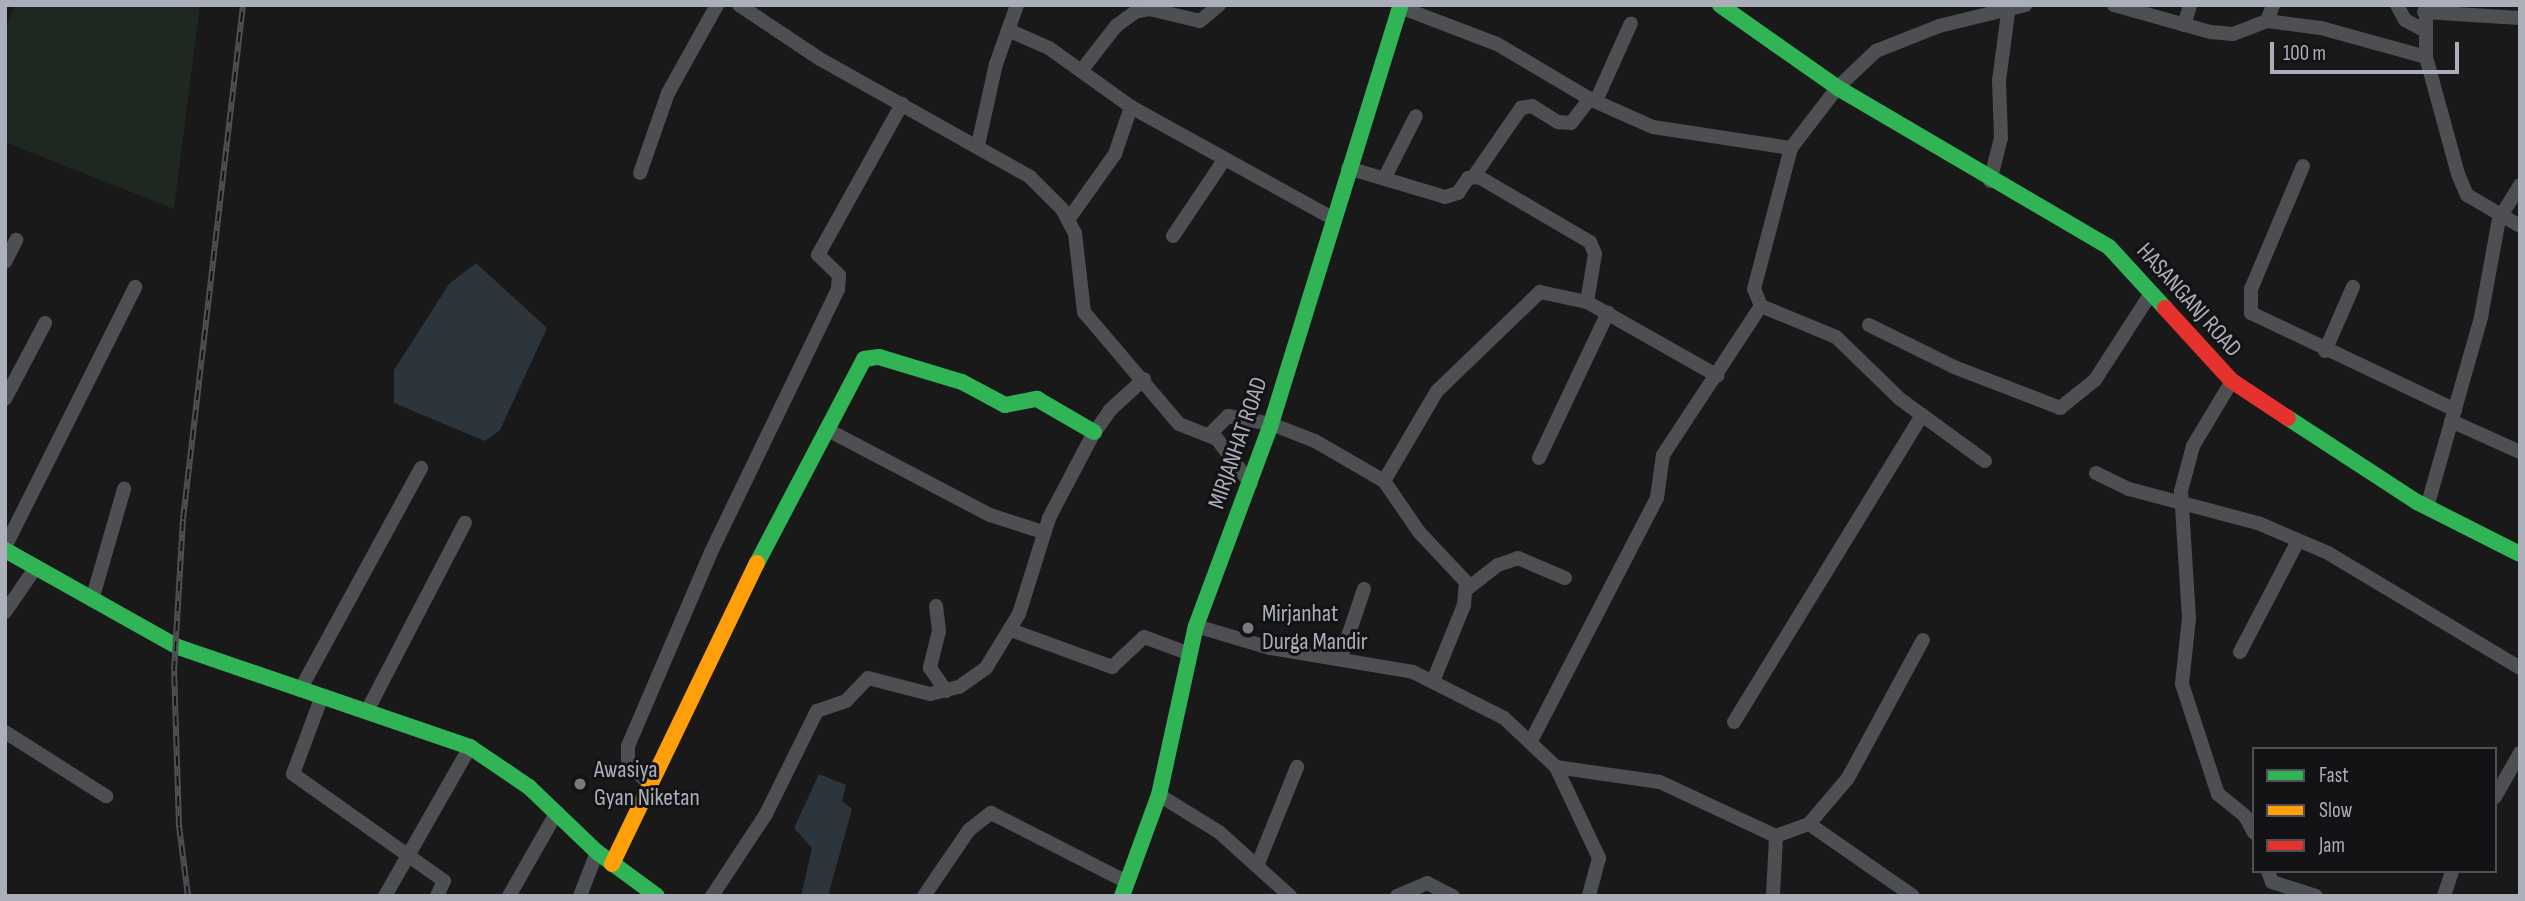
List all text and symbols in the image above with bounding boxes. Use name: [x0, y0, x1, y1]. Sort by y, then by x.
scale bar: [2273, 28, 2462, 72]
text: 100 m: [2283, 41, 2326, 66]
street label: HASANGANJ ROAD: [2130, 237, 2248, 363]
street label: MIRJANHAT ROAD: [1202, 373, 1274, 513]
place label: Mirjanhat Durga Mandir: [1262, 600, 1368, 656]
marker: Mirjanhat Durga Mandir: [1240, 620, 1256, 636]
legend: [2252, 747, 2497, 873]
place label: Awasiya Gyan Niketan: [594, 756, 700, 812]
text: Fast: [2319, 763, 2349, 788]
marker: Awasiya Gyan Niketan: [572, 776, 588, 792]
text: Slow: [2319, 798, 2352, 823]
text: Jam: [2319, 833, 2345, 858]

